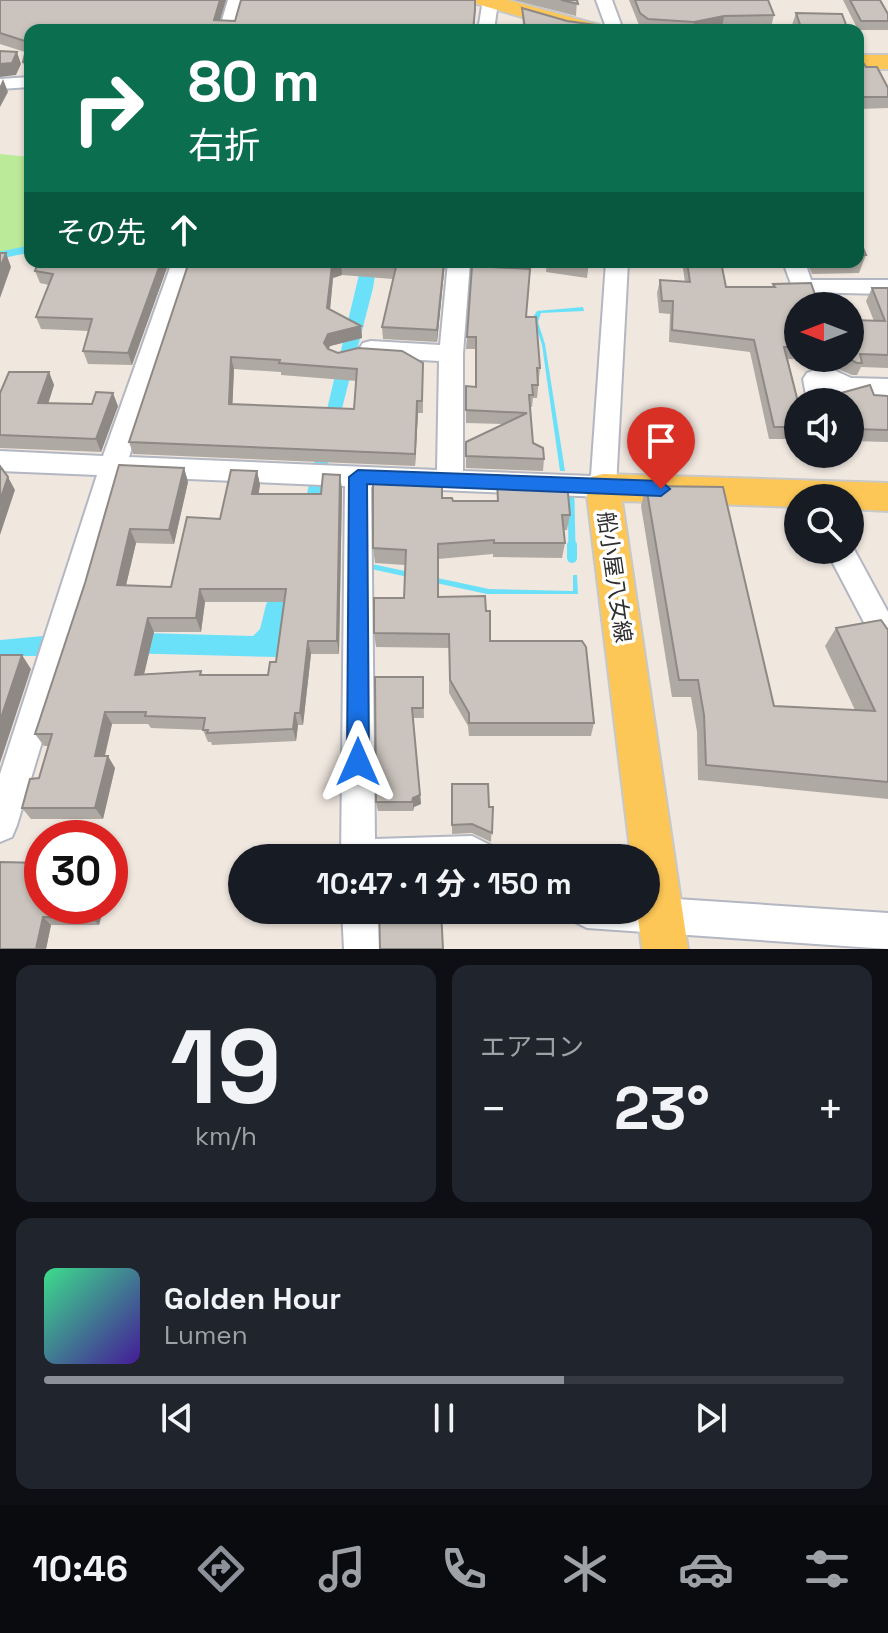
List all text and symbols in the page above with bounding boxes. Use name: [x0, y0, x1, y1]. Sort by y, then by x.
text: 80 m: [188, 46, 320, 117]
icon: right: [56, 56, 160, 160]
text: 右折: [188, 123, 260, 169]
icon: ahead: [162, 208, 206, 252]
text: その先: [56, 213, 146, 252]
north arrow: [784, 292, 864, 372]
map controls: [784, 292, 864, 564]
button: sound: [784, 388, 864, 468]
pin: [627, 407, 695, 489]
icon: arrive: [639, 419, 683, 463]
button: search: [784, 484, 864, 564]
street label: 船小屋八女線: [592, 510, 638, 644]
position arrow: [316, 720, 400, 804]
speed limit sign: 30: [24, 820, 128, 924]
text: 10:47 · 1 分 · 150 m: [316, 864, 572, 903]
text: 19: [170, 1001, 282, 1133]
text: エアコン: [480, 1030, 584, 1064]
text: 23°: [614, 1070, 710, 1147]
text: −: [480, 1081, 507, 1137]
text: +: [817, 1081, 844, 1137]
text: km/h: [195, 1119, 257, 1153]
text: Golden Hour: [164, 1279, 341, 1318]
text: Lumen: [164, 1318, 248, 1352]
icon: previous: [155, 1396, 199, 1440]
icon: pause: [422, 1396, 466, 1440]
icon: next: [689, 1396, 733, 1440]
icon: directions: [193, 1541, 249, 1597]
icon: music: [314, 1541, 370, 1597]
icon: phone: [436, 1541, 492, 1597]
icon: climate: [557, 1541, 613, 1597]
icon: car: [678, 1541, 734, 1597]
icon: filters: [799, 1541, 855, 1597]
text: 10:46: [33, 1546, 128, 1592]

